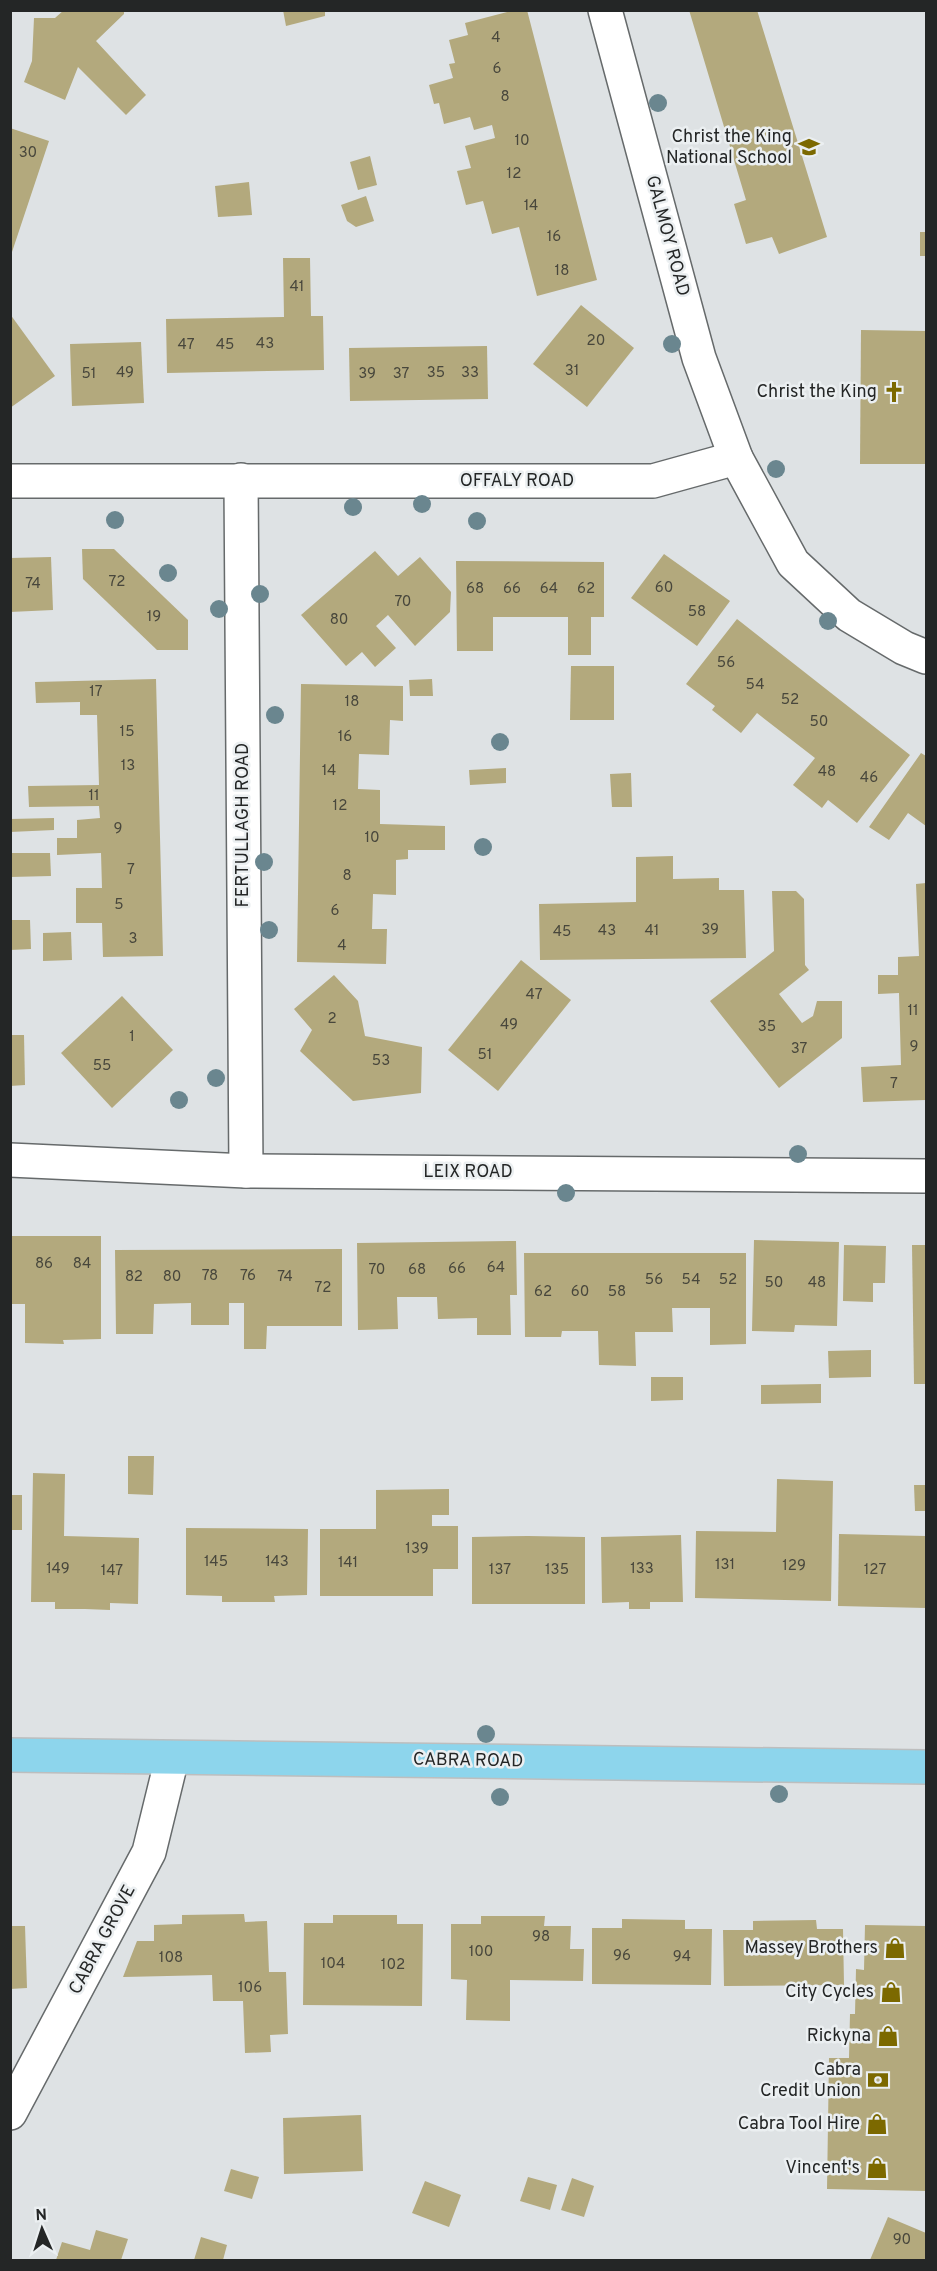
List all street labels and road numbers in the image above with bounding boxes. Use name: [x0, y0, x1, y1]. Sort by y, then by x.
street label: GALMOY ROAD: [640, 173, 694, 299]
street label: OFFALY ROAD: [460, 470, 574, 493]
street label: FERTULLAGH ROAD: [232, 743, 255, 907]
street label: LEIX ROAD: [423, 1161, 513, 1184]
street label: CABRA ROAD: [413, 1749, 523, 1773]
street label: CABRA GROVE: [64, 1881, 142, 1999]

